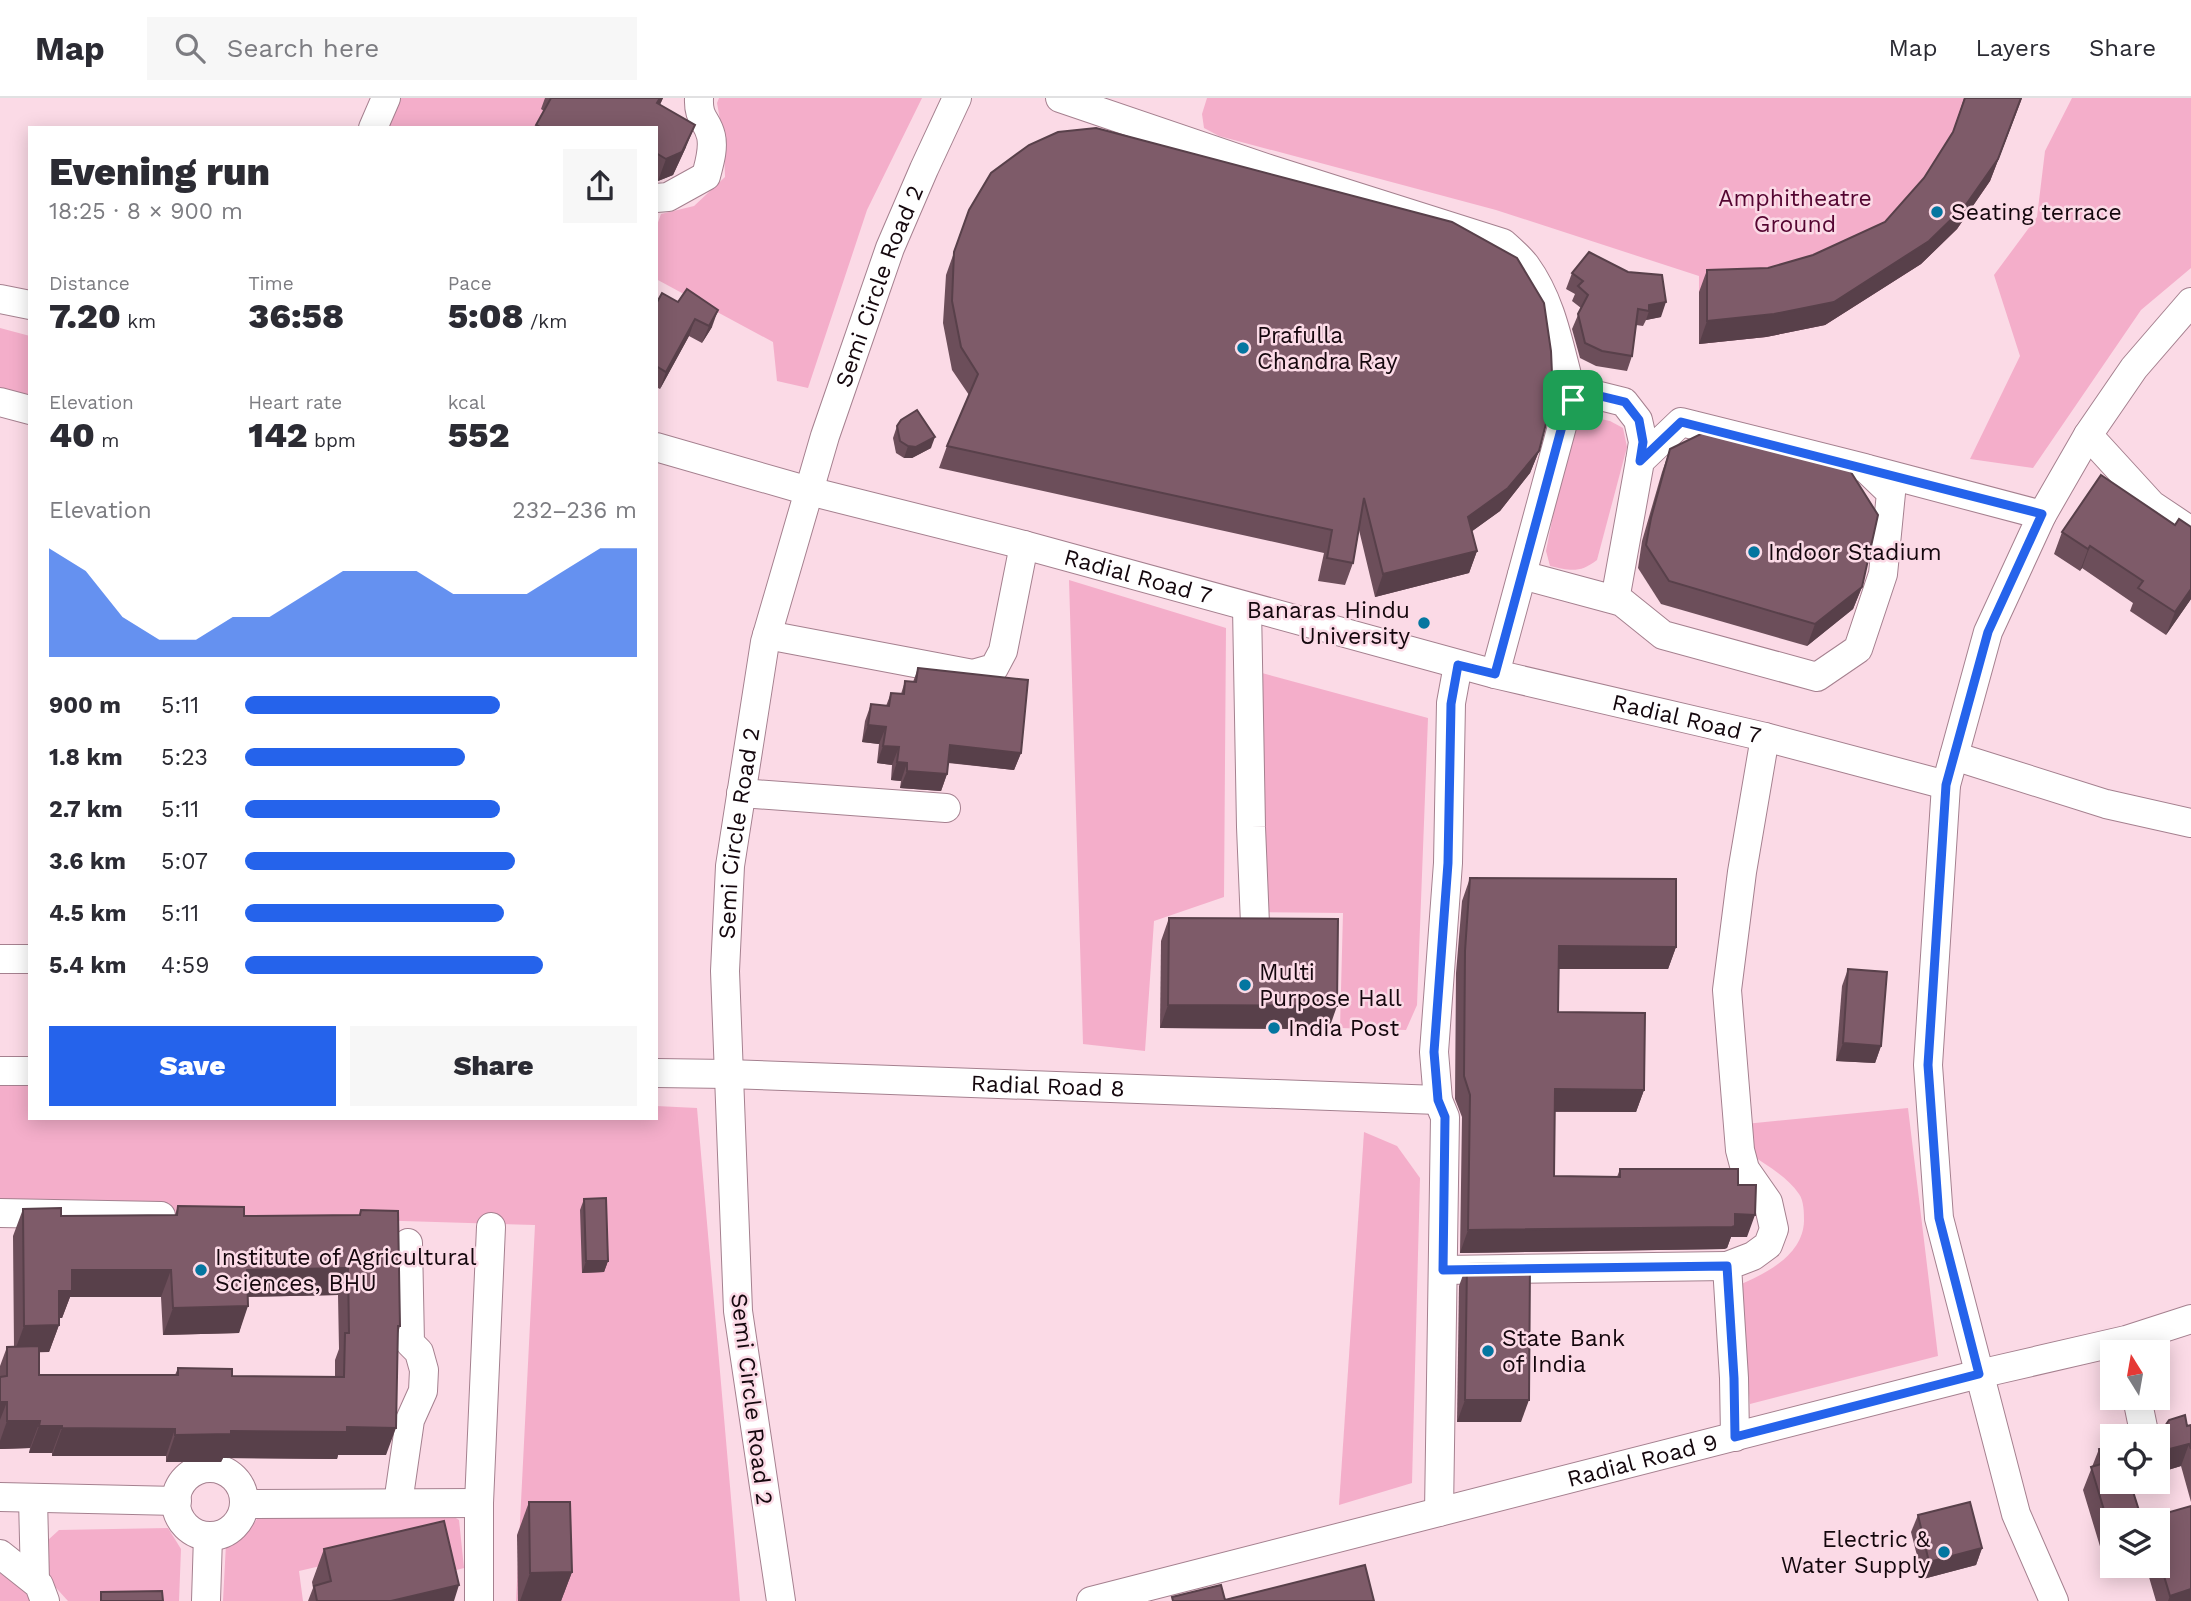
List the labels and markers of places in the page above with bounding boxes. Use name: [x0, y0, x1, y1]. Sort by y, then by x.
place label: Seating terrace: [1951, 199, 2122, 226]
marker: Seating terrace: [1929, 204, 1945, 220]
place label: Prafulla Chandra Ray: [1257, 322, 1398, 375]
marker: Prafulla Chandra Ray: [1235, 340, 1251, 356]
pin: [1543, 370, 1603, 430]
place label: Indoor Stadium: [1768, 539, 1942, 566]
marker: Indoor Stadium: [1746, 544, 1762, 560]
place label: Banaras Hindu University: [1247, 597, 1410, 650]
marker: Banaras Hindu University: [1416, 615, 1432, 631]
place label: Multi Purpose Hall: [1259, 959, 1402, 1012]
marker: Multi Purpose Hall: [1237, 977, 1253, 993]
place label: India Post: [1288, 1015, 1400, 1042]
marker: India Post: [1266, 1020, 1282, 1036]
place label: Institute of Agricultural Sciences, BHU: [215, 1244, 477, 1297]
marker: Institute of Agricultural Sciences, BHU: [193, 1262, 209, 1278]
place label: State Bank of India: [1502, 1325, 1625, 1378]
marker: State Bank of India: [1480, 1343, 1496, 1359]
place label: Electric & Water Supply: [1781, 1526, 1931, 1579]
marker: Electric & Water Supply: [1936, 1544, 1952, 1560]

